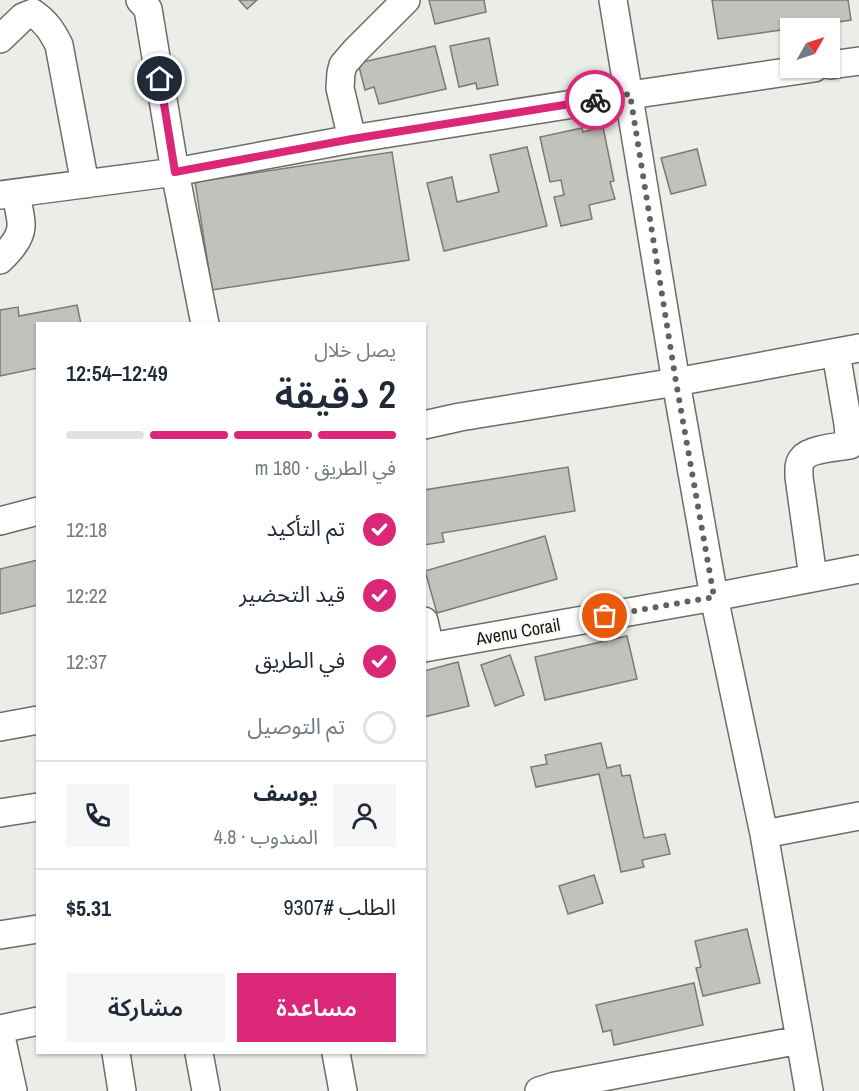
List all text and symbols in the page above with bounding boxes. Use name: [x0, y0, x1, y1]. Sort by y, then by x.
north arrow: [780, 18, 840, 78]
map controls: [780, 18, 840, 78]
pin: [134, 53, 185, 104]
icon: home: [143, 62, 176, 95]
courier: [565, 70, 625, 130]
icon: bike: [579, 84, 612, 117]
text: يصل خلال: [314, 336, 396, 363]
text: 12:49–12:54: [66, 358, 168, 388]
text: 2 دقيقة: [275, 368, 396, 420]
text: في الطريق · 180 m: [255, 454, 396, 481]
text: تم التأكيد: [267, 513, 345, 543]
icon: check: [363, 513, 396, 546]
text: 12:18: [66, 516, 107, 543]
text: قيد التحضير: [239, 579, 345, 609]
icon: check: [363, 579, 396, 612]
text: 12:22: [66, 582, 107, 609]
pin: [579, 590, 630, 641]
icon: bag: [588, 599, 621, 632]
street label: Avenu Corail: [473, 612, 562, 651]
text: في الطريق: [255, 645, 345, 675]
icon: check: [363, 645, 396, 678]
text: 12:37: [66, 648, 107, 675]
text: تم التوصيل: [247, 711, 345, 741]
text: يوسف: [253, 778, 318, 808]
button: phone: [66, 784, 129, 847]
button: person: [333, 784, 396, 847]
text: المندوب · 4.8: [214, 823, 318, 850]
text: الطلب #9307: [284, 892, 396, 922]
text: $5.31: [66, 893, 111, 923]
button: مشاركة: [66, 973, 225, 1042]
button: مساعدة: [237, 973, 396, 1042]

